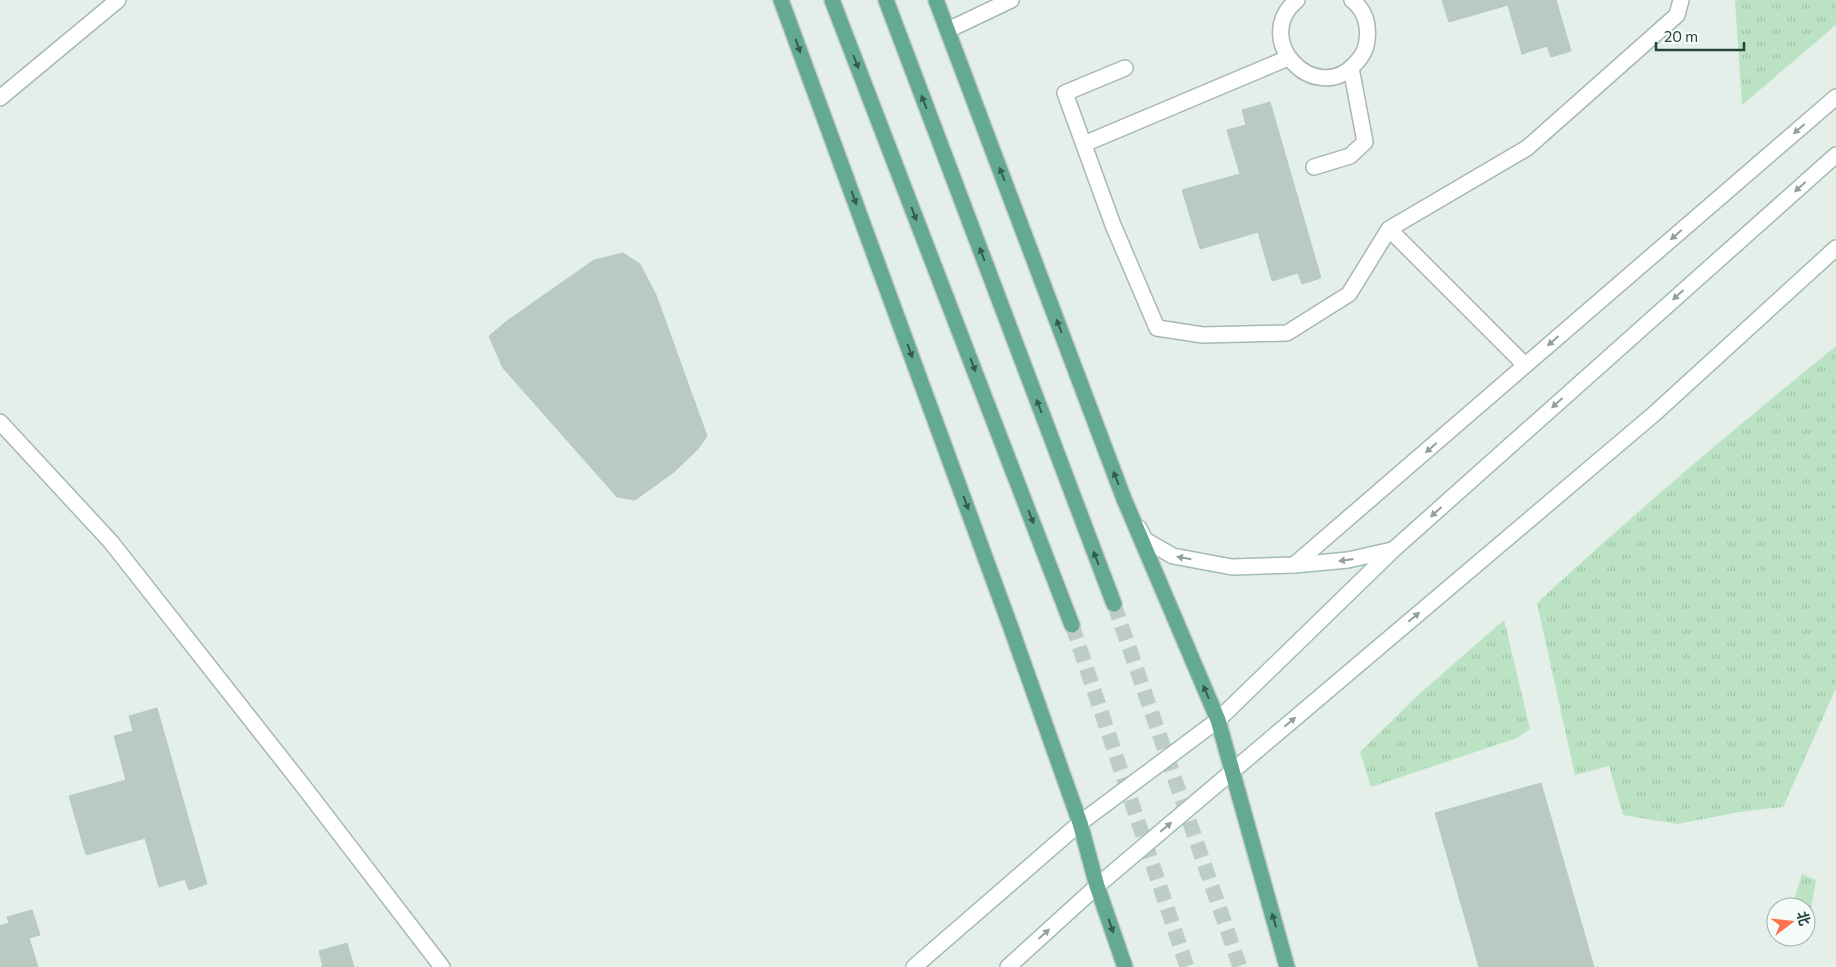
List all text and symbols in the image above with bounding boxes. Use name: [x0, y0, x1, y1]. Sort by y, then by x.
scale bar: [1656, 20, 1744, 52]
text: 20 m: [1664, 27, 1698, 45]
one-way arrow: [794, 39, 802, 54]
one-way arrow: [852, 55, 860, 70]
one-way arrow: [920, 94, 928, 109]
one-way arrow: [1793, 123, 1806, 134]
one-way arrow: [998, 166, 1005, 181]
one-way arrow: [1794, 181, 1806, 193]
one-way arrow: [851, 191, 858, 206]
one-way arrow: [911, 206, 918, 221]
one-way arrow: [1670, 229, 1682, 240]
one-way arrow: [978, 246, 986, 261]
one-way arrow: [1672, 290, 1685, 301]
one-way arrow: [1055, 318, 1063, 333]
one-way arrow: [1547, 335, 1559, 346]
one-way arrow: [906, 344, 914, 359]
one-way arrow: [969, 358, 977, 372]
one-way arrow: [1035, 398, 1043, 413]
one-way arrow: [1551, 398, 1564, 409]
one-way arrow: [1425, 442, 1437, 454]
one-way arrow: [1112, 470, 1120, 485]
one-way arrow: [963, 496, 970, 511]
one-way arrow: [1429, 506, 1442, 517]
one-way arrow: [1027, 510, 1035, 525]
one-way arrow: [1092, 551, 1100, 565]
one-way arrow: [1176, 554, 1192, 562]
one-way arrow: [1337, 556, 1353, 564]
one-way arrow: [1408, 612, 1421, 623]
one-way arrow: [1202, 685, 1210, 699]
one-way arrow: [1284, 717, 1297, 728]
one-way arrow: [1159, 822, 1172, 833]
north arrow: [1766, 897, 1816, 947]
text: 北: [1794, 909, 1814, 927]
one-way arrow: [1269, 912, 1277, 927]
one-way arrow: [1108, 919, 1115, 934]
one-way arrow: [1037, 928, 1049, 940]

